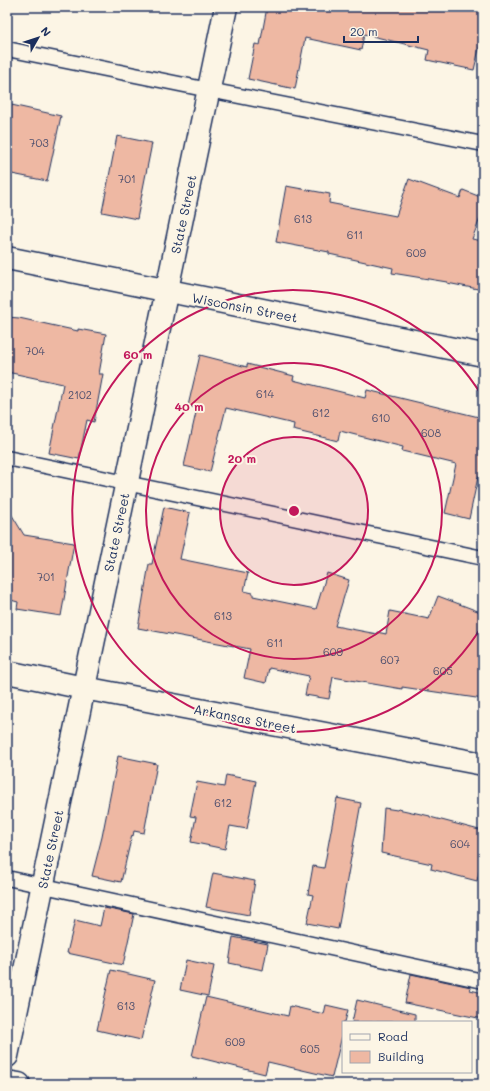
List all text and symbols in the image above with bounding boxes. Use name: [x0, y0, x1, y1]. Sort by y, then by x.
north arrow: [18, 18, 58, 58]
scale bar: [344, 18, 418, 44]
text: N: [38, 23, 55, 39]
text: 20 m: [350, 23, 378, 39]
house number: 703: [29, 135, 49, 150]
house number: 701: [118, 171, 136, 186]
street label: State Street: [166, 173, 200, 255]
house number: 613: [294, 211, 313, 226]
house number: 611: [347, 227, 363, 242]
house number: 609: [406, 245, 426, 260]
street label: Wisconsin Street: [191, 288, 300, 326]
house number: 704: [25, 343, 45, 358]
text: 60 m: [124, 346, 152, 362]
house number: 614: [256, 386, 275, 401]
house number: 2102: [68, 387, 92, 402]
text: 40 m: [174, 398, 204, 414]
house number: 612: [312, 405, 330, 420]
house number: 610: [372, 410, 390, 425]
house number: 608: [421, 425, 441, 440]
text: 20 m: [228, 450, 256, 466]
street label: State Street: [99, 491, 133, 573]
centre of rings: [287, 504, 301, 518]
house number: 701: [37, 569, 55, 584]
house number: 613: [214, 608, 233, 623]
house number: 611: [267, 635, 283, 650]
house number: 609: [323, 644, 343, 659]
house number: 607: [380, 652, 400, 667]
house number: 605: [433, 663, 453, 678]
street label: Arkansas Street: [192, 700, 298, 736]
house number: 612: [214, 795, 232, 810]
street label: State Street: [33, 808, 67, 890]
house number: 604: [450, 836, 470, 851]
house number: 613: [117, 998, 136, 1013]
legend: [342, 1021, 472, 1073]
text: Road: [378, 1028, 408, 1044]
house number: 609: [225, 1034, 245, 1049]
house number: 605: [300, 1041, 320, 1056]
text: Building: [378, 1048, 424, 1064]

